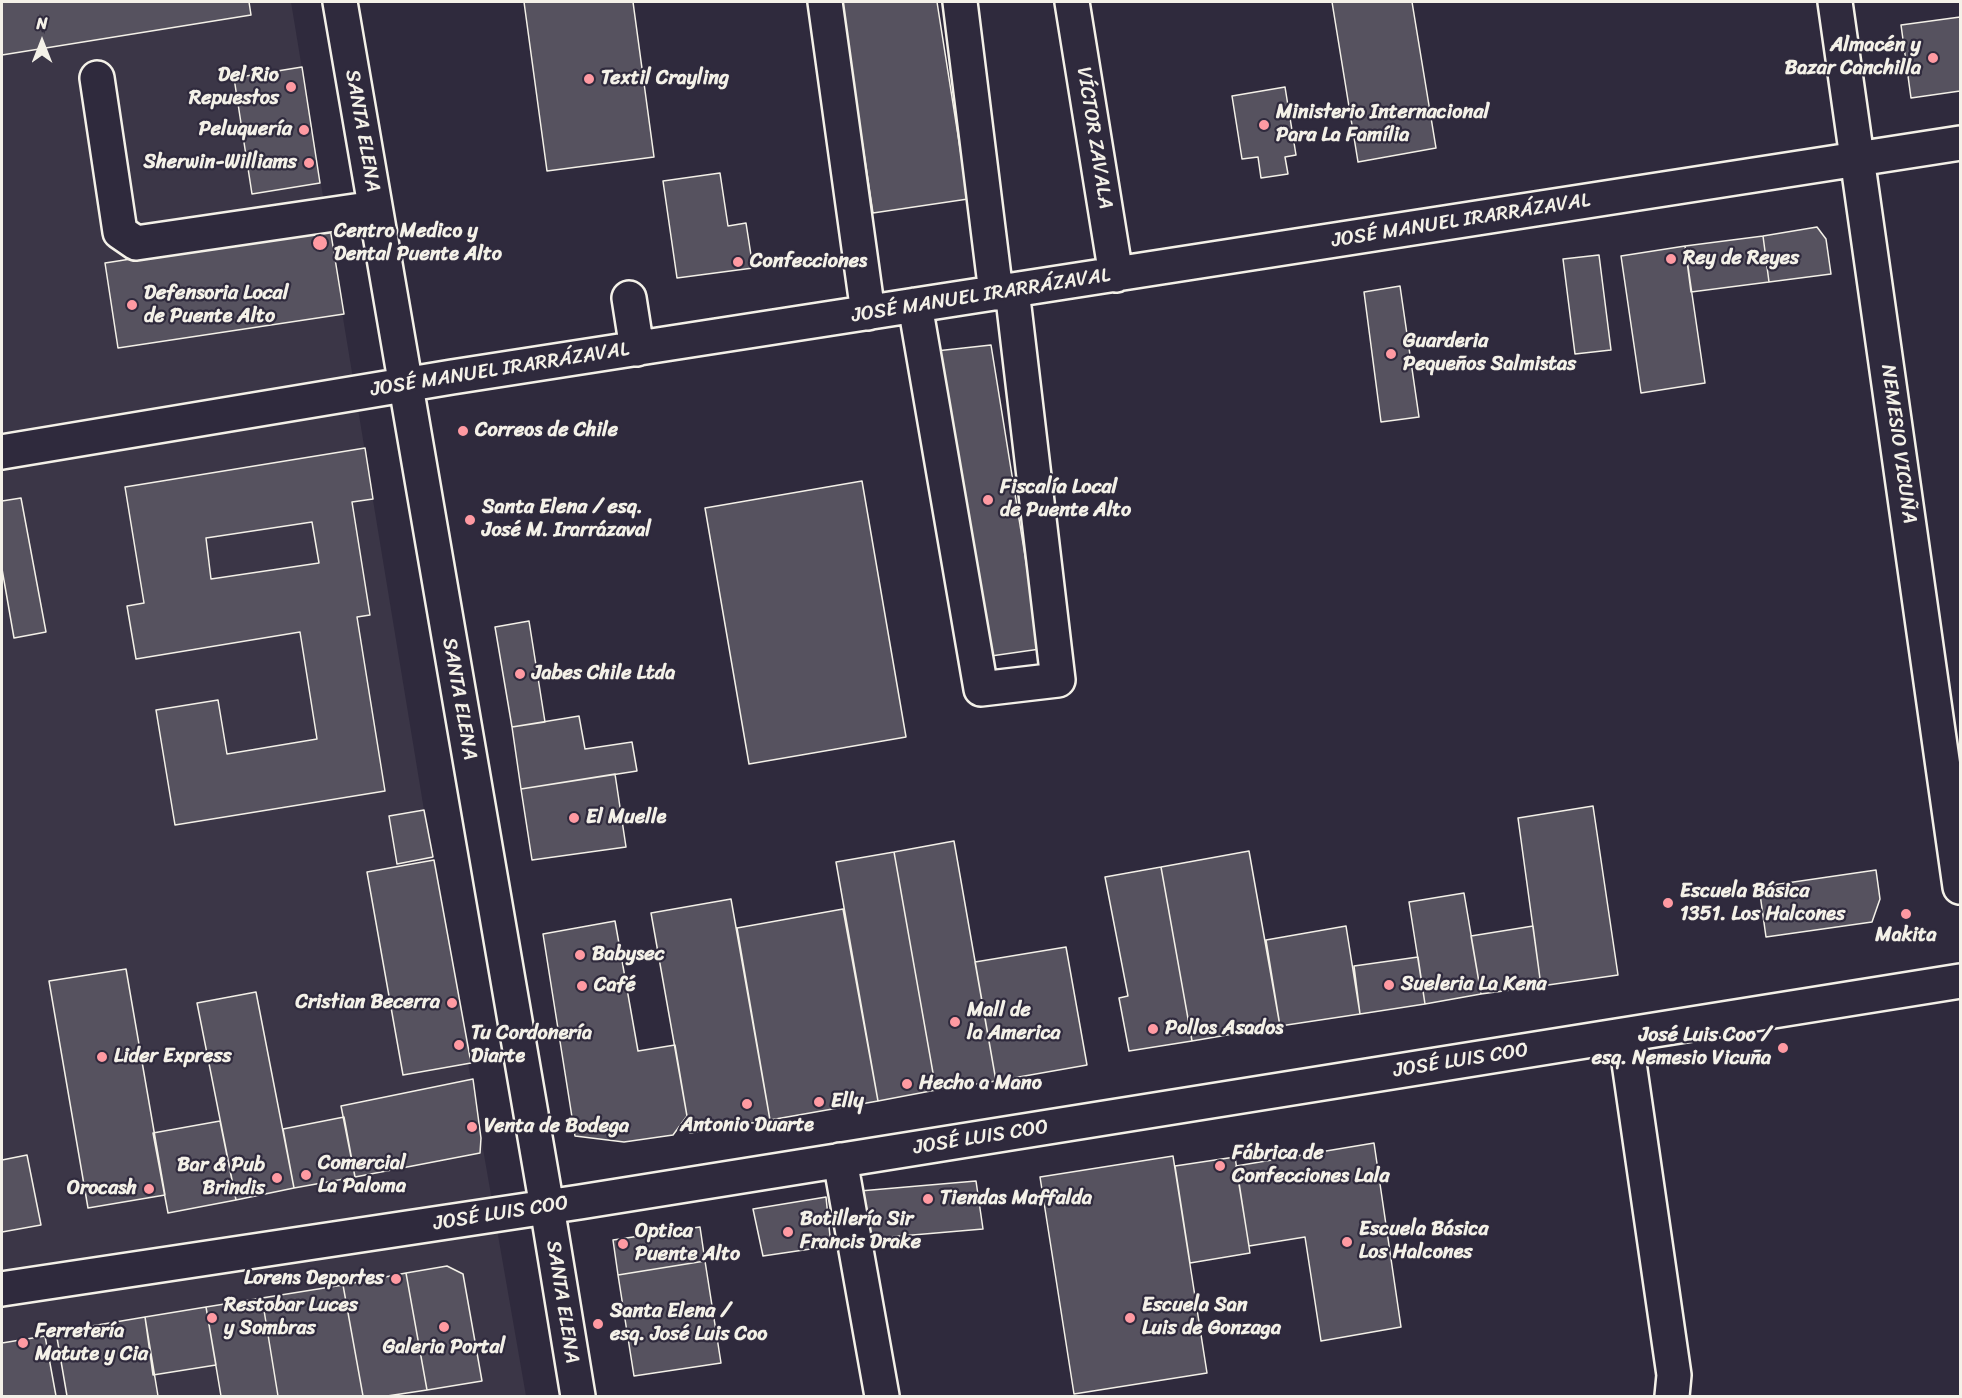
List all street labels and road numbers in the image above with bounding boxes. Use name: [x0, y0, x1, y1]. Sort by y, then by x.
street label: VÍCTOR ZAVALA: [1071, 65, 1117, 211]
street label: SANTA ELENA: [339, 68, 385, 194]
street label: JOSÉ MANUEL IRARRÁZAVAL: [1330, 189, 1592, 253]
street label: JOSÉ MANUEL IRARRÁZAVAL: [850, 264, 1112, 328]
street label: JOSÉ MANUEL IRARRÁZAVAL: [369, 338, 631, 402]
street label: NEMESIO VICUÑA: [1875, 363, 1921, 525]
street label: SANTA ELENA: [436, 636, 482, 762]
street label: JOSÉ LUIS COO: [1392, 1039, 1530, 1083]
street label: JOSÉ LUIS COO: [912, 1116, 1050, 1160]
street label: JOSÉ LUIS COO: [432, 1192, 570, 1236]
street label: SANTA ELENA: [540, 1239, 584, 1365]

